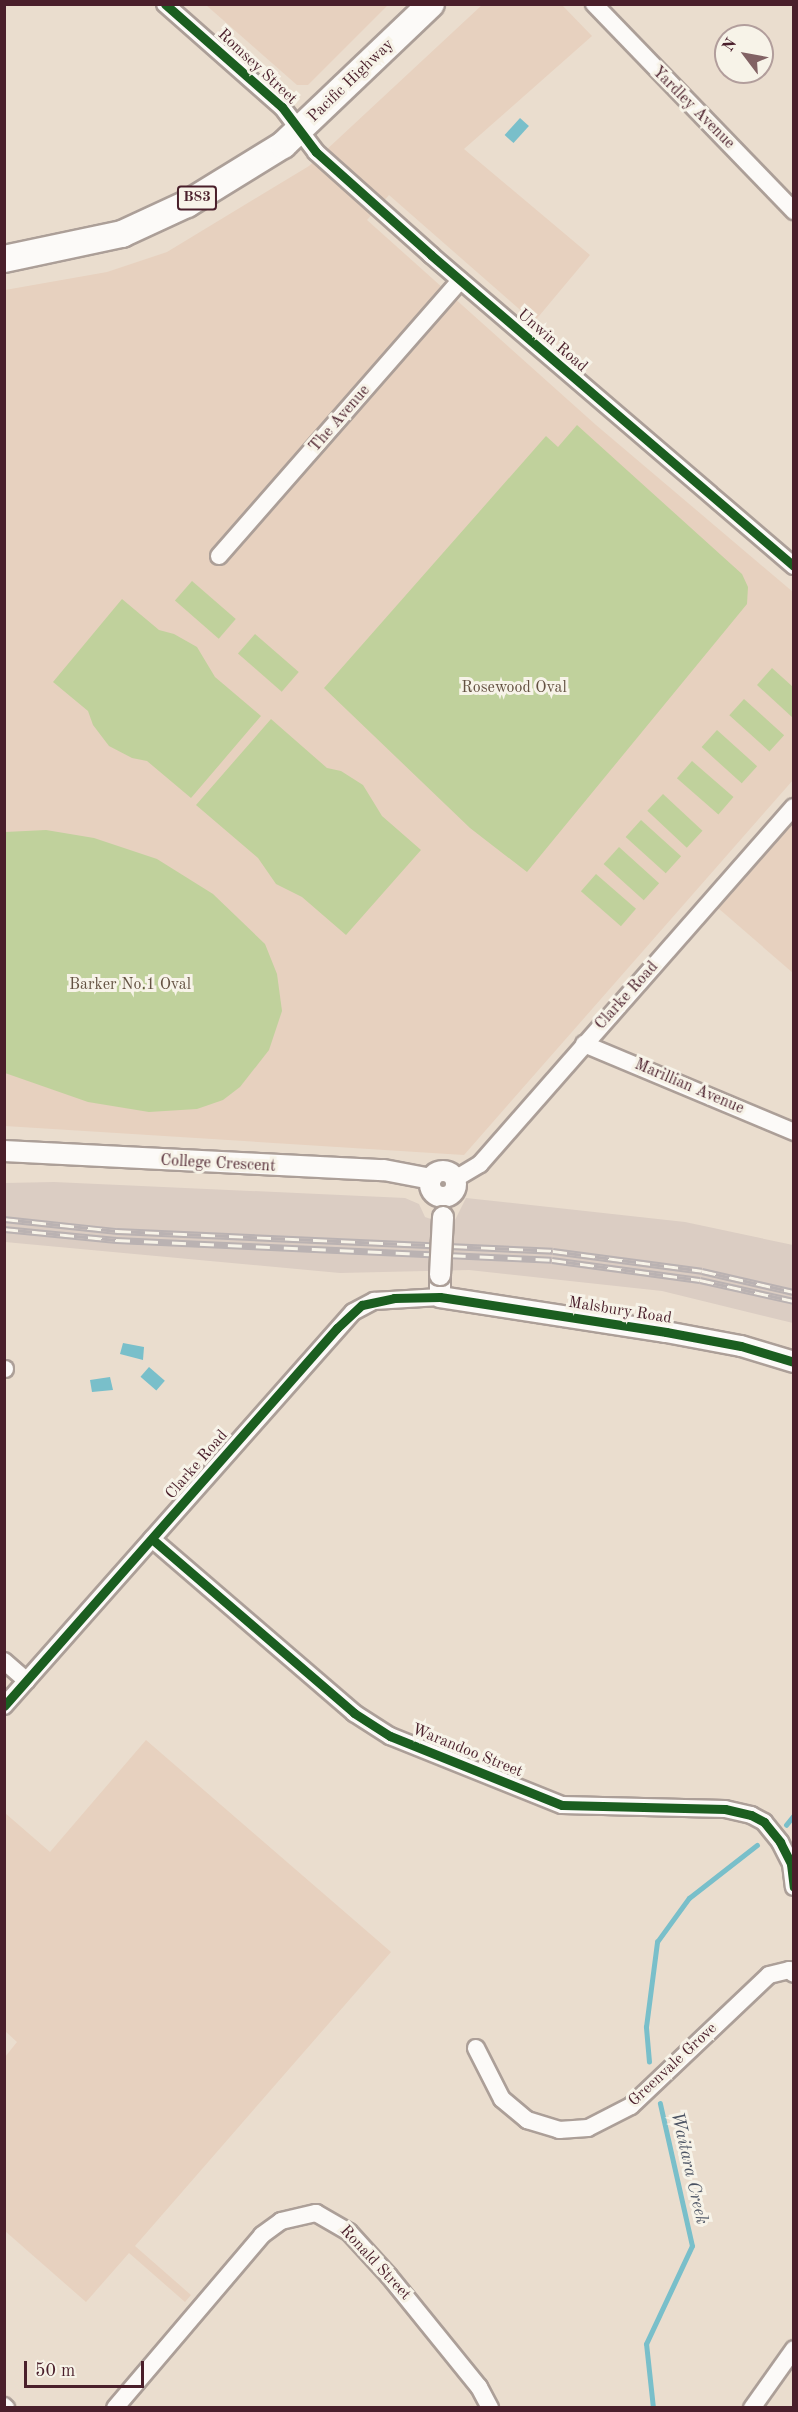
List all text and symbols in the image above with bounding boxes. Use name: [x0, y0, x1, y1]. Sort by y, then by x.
north arrow: [714, 24, 774, 84]
street label: Romsey Street: [213, 25, 301, 109]
street label: Pacific Highway: [304, 35, 398, 127]
text: N: [720, 36, 740, 55]
street label: Yardley Avenue: [648, 63, 738, 153]
road number: B83: [176, 186, 218, 210]
street label: Unwin Road: [513, 305, 591, 377]
street label: The Avenue: [306, 381, 374, 457]
park label: Rosewood Oval: [461, 678, 567, 698]
street label: Clarke Road: [591, 958, 663, 1034]
park label: Barker No.1 Oval: [69, 975, 191, 995]
street label: Marillian Avenue: [631, 1055, 747, 1119]
street label: College Crescent: [160, 1151, 276, 1177]
street label: Malsbury Road: [567, 1293, 673, 1329]
street label: Clarke Road: [162, 1427, 232, 1503]
street label: Warandoo Street: [409, 1720, 525, 1782]
street label: Greenvale Grove: [625, 2019, 721, 2111]
water label: Waitara Creek: [666, 2110, 712, 2226]
street label: Ronald Street: [335, 2222, 415, 2304]
scale bar: [27, 2349, 147, 2387]
text: 50 m: [35, 2362, 75, 2380]

